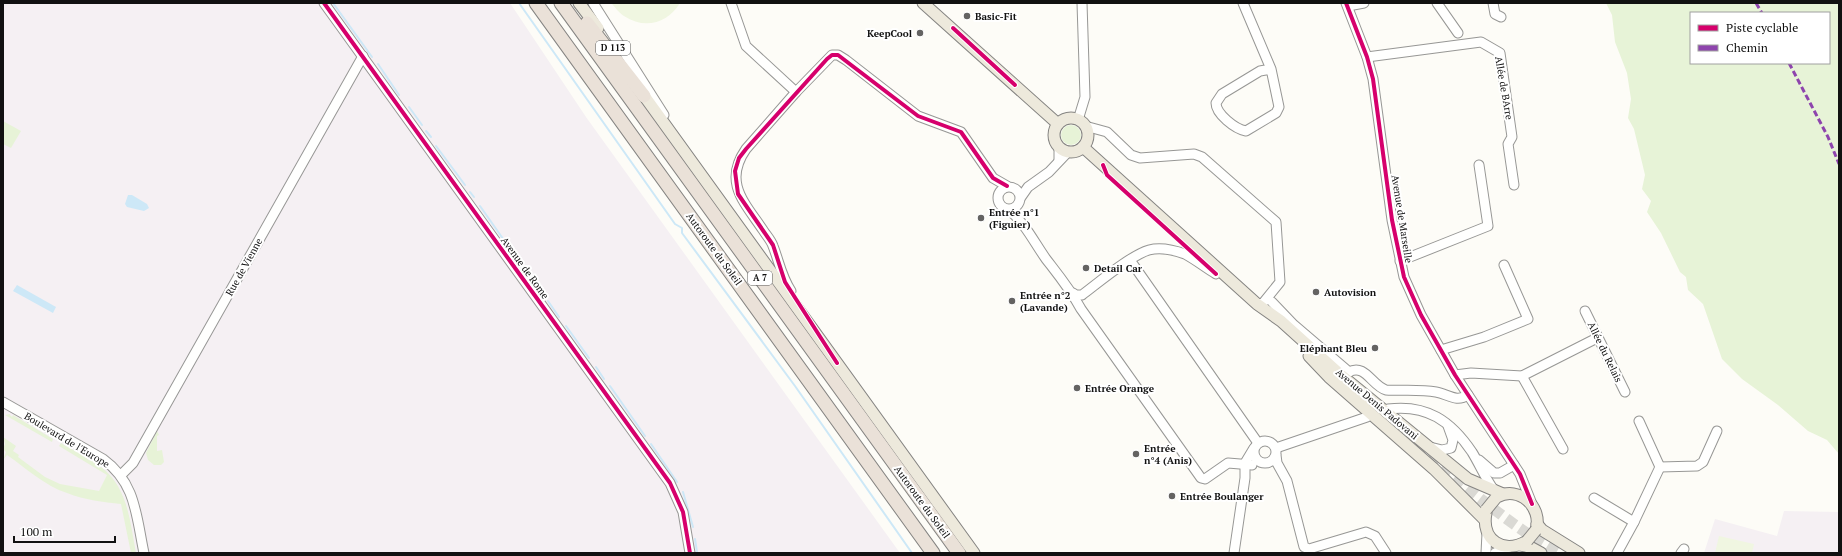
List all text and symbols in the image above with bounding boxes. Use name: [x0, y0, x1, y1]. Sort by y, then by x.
place label: Basic-Fit: [975, 10, 1017, 23]
marker: Basic-Fit: [962, 11, 972, 21]
legend: [1690, 12, 1830, 64]
text: Piste cyclable: [1726, 20, 1798, 35]
place label: KeepCool: [867, 27, 913, 40]
marker: KeepCool: [915, 28, 925, 38]
text: Chemin: [1726, 40, 1768, 55]
road number: D 113: [596, 41, 630, 55]
street label: Allée de BArre: [1492, 55, 1516, 121]
street label: Avenue de Marseille: [1389, 174, 1415, 264]
place label: Entrée n°1 (Figuier): [989, 206, 1039, 231]
street label: Autoroute du Soleil: [683, 210, 745, 288]
marker: Entrée n°1 (Figuier): [976, 213, 986, 223]
street label: Avenue de Rome: [498, 234, 552, 302]
street label: Rue de Vienne: [223, 236, 265, 298]
place label: Detail Car: [1094, 262, 1143, 275]
marker: Detail Car: [1081, 263, 1091, 273]
road number: A 7: [748, 271, 772, 285]
place label: Autovision: [1324, 286, 1377, 299]
marker: Autovision: [1311, 287, 1321, 297]
place label: Entrée n°2 (Lavande): [1020, 289, 1071, 314]
marker: Entrée n°2 (Lavande): [1007, 296, 1017, 306]
street label: Allée du Relais: [1585, 320, 1625, 384]
place label: Eléphant Bleu: [1300, 342, 1368, 355]
marker: Eléphant Bleu: [1370, 343, 1380, 353]
street label: Avenue Denis Padovani: [1333, 366, 1421, 442]
place label: Entrée Orange: [1085, 382, 1155, 395]
marker: Entrée Orange: [1072, 383, 1082, 393]
street label: Boulevard de l'Europe: [22, 409, 112, 471]
place label: Entrée n°4 (Anis): [1144, 442, 1192, 467]
marker: Entrée n°4 (Anis): [1131, 449, 1141, 459]
street label: Autoroute du Soleil: [891, 463, 953, 541]
place label: Entrée Boulanger: [1180, 490, 1264, 503]
marker: Entrée Boulanger: [1167, 491, 1177, 501]
scale bar: [14, 518, 115, 544]
text: 100 m: [20, 524, 53, 539]

